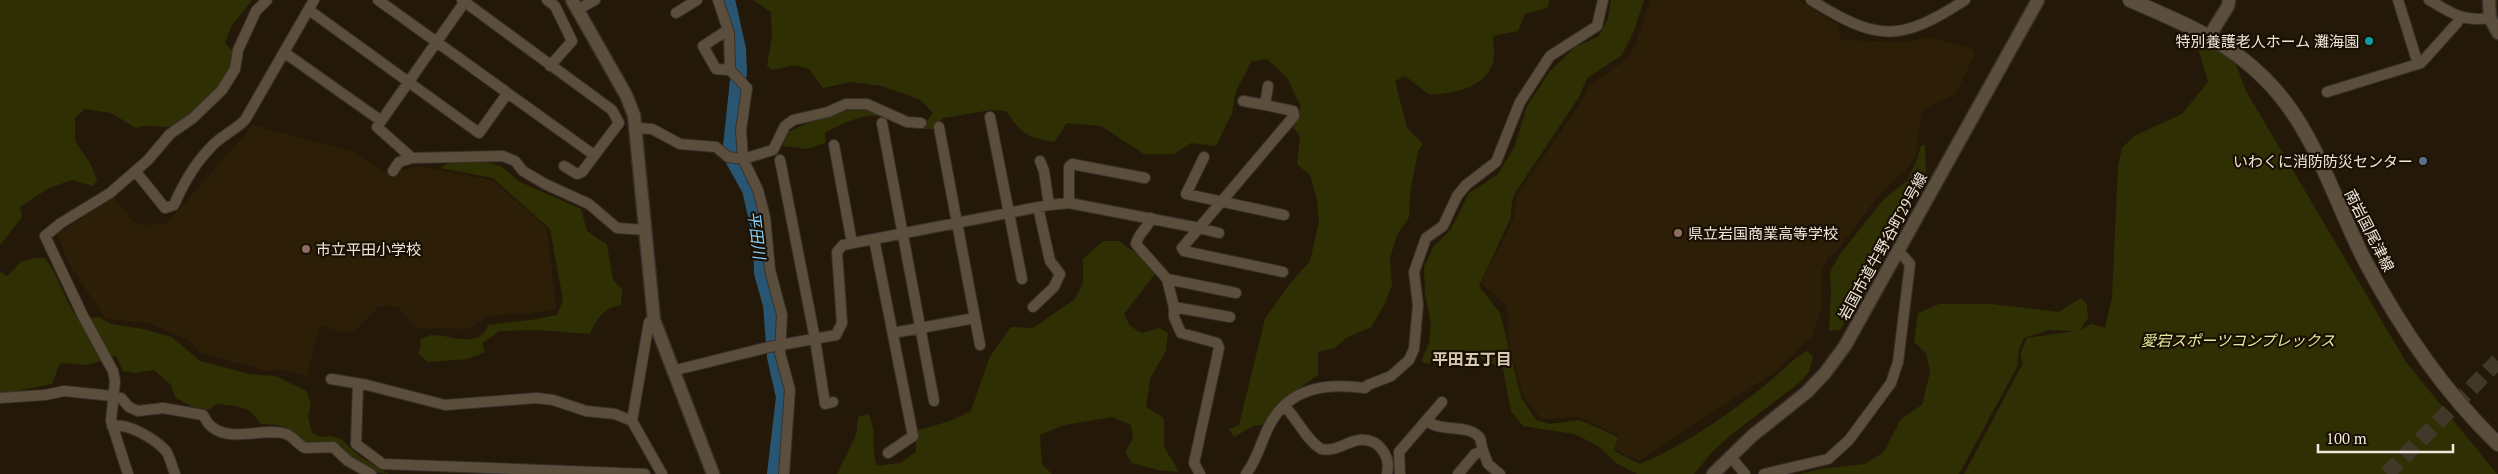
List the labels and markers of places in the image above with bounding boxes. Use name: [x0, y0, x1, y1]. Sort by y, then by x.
place label: 特別養護老人ホーム 灘海園: [2176, 31, 2359, 51]
marker: 特別養護老人ホーム 灘海園: [2363, 35, 2375, 47]
place label: いわくに消防防災センター: [2233, 151, 2413, 171]
marker: いわくに消防防災センター: [2417, 155, 2429, 167]
place label: 県立岩国商業高等学校: [1688, 223, 1838, 243]
marker: 県立岩国商業高等学校: [1672, 227, 1684, 239]
place label: 市立平田小学校: [316, 239, 421, 259]
marker: 市立平田小学校: [300, 243, 312, 255]

